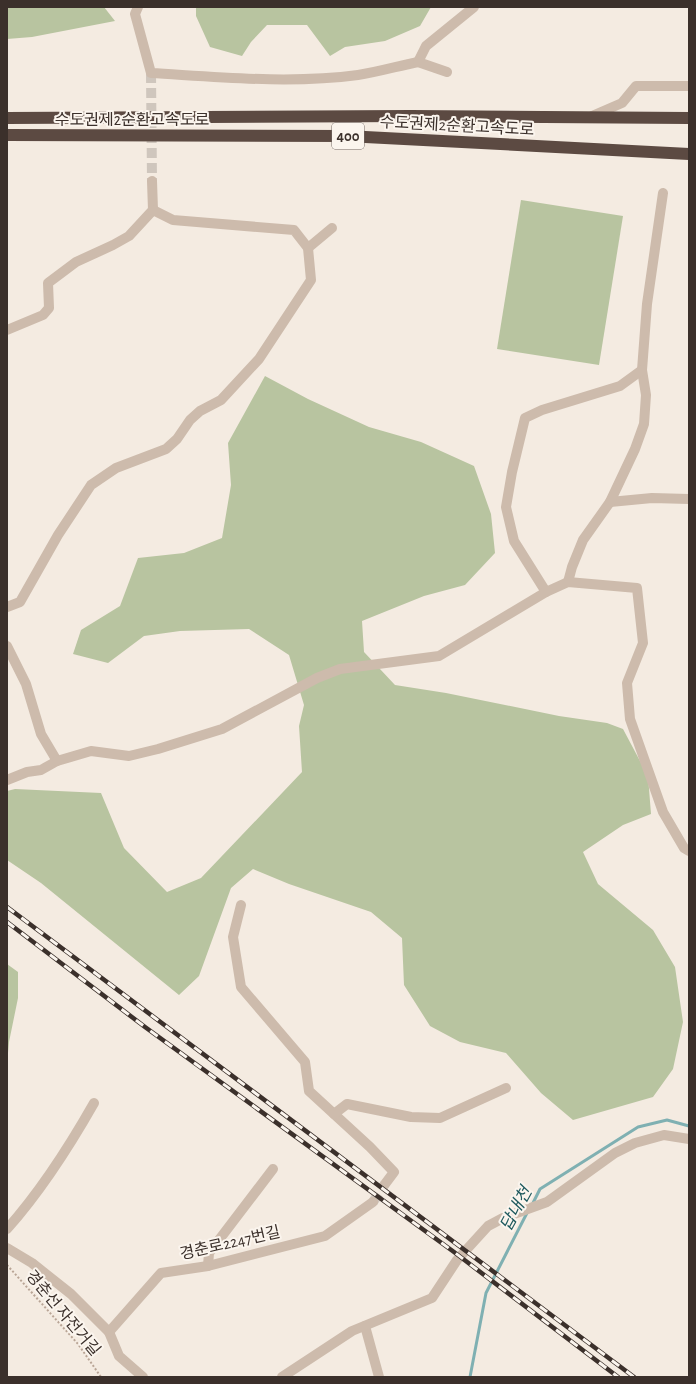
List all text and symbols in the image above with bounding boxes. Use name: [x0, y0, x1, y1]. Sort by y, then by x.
street label: 수도권제2순환고속도로: [55, 111, 210, 128]
street label: 수도권제2순환고속도로: [379, 113, 535, 138]
road number: 400: [332, 123, 364, 149]
water label: 답내천: [496, 1182, 536, 1234]
street label: 경춘로2247번길: [178, 1224, 282, 1262]
street label: 경춘선 자전거길: [23, 1267, 103, 1359]

